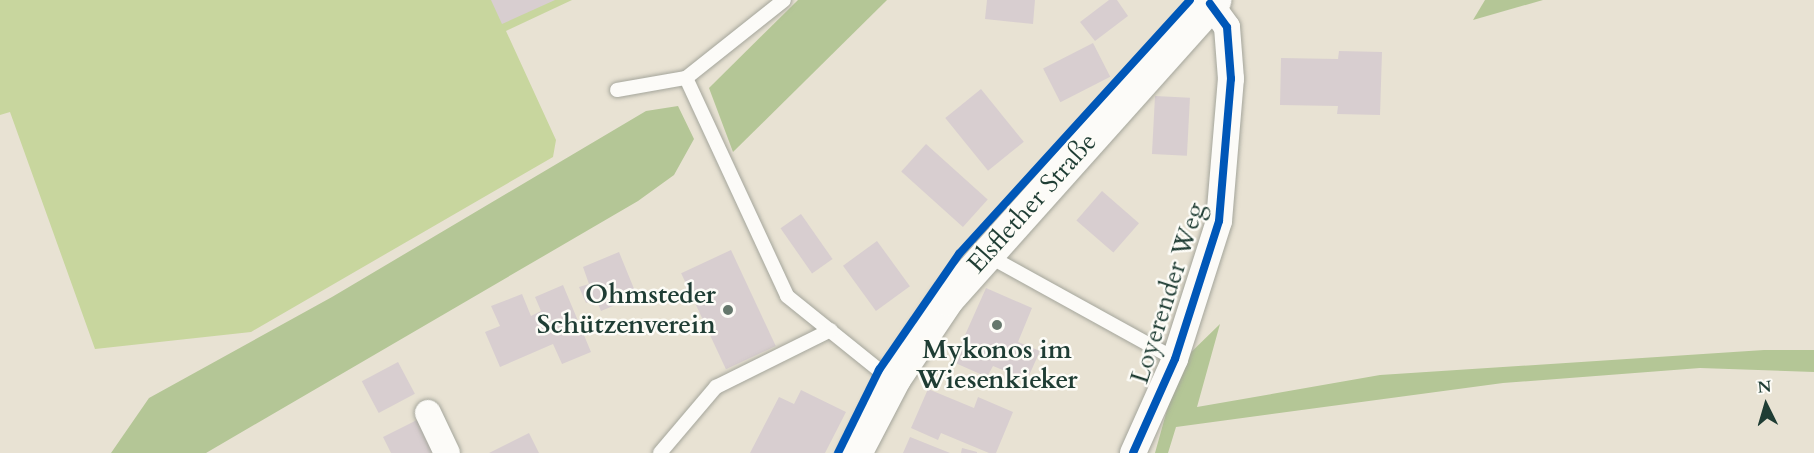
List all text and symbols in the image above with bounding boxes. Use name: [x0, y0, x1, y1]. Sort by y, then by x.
street label: Elsflether Straße: [961, 126, 1103, 280]
street label: Loyerender Weg: [1124, 198, 1212, 388]
place label: Ohmsteder Schützenverein: [537, 279, 716, 340]
marker: Ohmsteder Schützenverein: [721, 303, 735, 317]
marker: Mykonos im Wiesenkieker: [990, 318, 1004, 332]
place label: Mykonos im Wiesenkieker: [916, 334, 1078, 396]
north arrow: [1736, 375, 1796, 435]
text: N: [1757, 376, 1772, 399]

